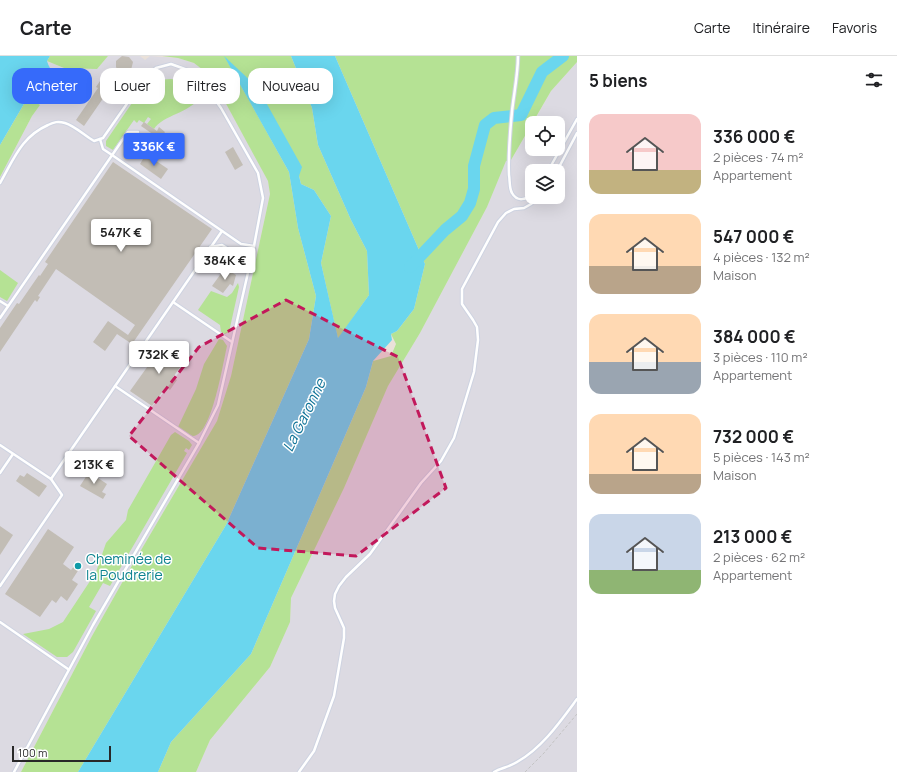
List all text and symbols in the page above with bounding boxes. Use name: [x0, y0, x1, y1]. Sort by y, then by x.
text: Carte: [20, 15, 72, 41]
text: Carte: [694, 18, 730, 37]
text: Itinéraire: [752, 18, 810, 37]
text: Favoris: [832, 18, 877, 37]
chip: Acheter: [12, 68, 92, 104]
chip: Louer: [100, 68, 165, 104]
chip: Filtres: [173, 68, 240, 104]
chip: Nouveau: [248, 68, 333, 104]
text: 5 biens: [589, 69, 647, 92]
icon: filters: [863, 69, 885, 91]
map controls: [525, 116, 565, 204]
button: locate: [525, 116, 565, 156]
text: 336 000 €: [713, 125, 795, 148]
icon: home: [621, 130, 669, 178]
pin: 336K €: [121, 133, 187, 167]
text: 336K €: [133, 137, 175, 155]
text: 2 pièces · 74 m²: [713, 148, 803, 166]
button: layers: [525, 164, 565, 204]
text: Appartement: [713, 166, 792, 184]
pin: 547K €: [88, 219, 154, 253]
text: 547K €: [100, 223, 142, 241]
text: 547 000 €: [713, 225, 794, 248]
icon: home: [621, 230, 669, 278]
pin: 384K €: [192, 247, 258, 281]
text: 4 pièces · 132 m²: [713, 248, 810, 266]
text: 384K €: [203, 251, 247, 269]
text: Maison: [713, 266, 756, 284]
text: 384 000 €: [713, 325, 796, 348]
icon: home: [621, 330, 669, 378]
pin: 732K €: [126, 341, 192, 375]
text: 732K €: [138, 345, 180, 363]
text: 3 pièces · 110 m²: [713, 348, 808, 366]
text: Appartement: [713, 366, 792, 384]
water label: La Garonne: [277, 374, 331, 455]
text: 732 000 €: [713, 425, 794, 448]
icon: home: [621, 430, 669, 478]
text: 5 pièces · 143 m²: [713, 448, 810, 466]
pin: 213K €: [61, 451, 127, 485]
text: 213K €: [74, 455, 114, 473]
text: Maison: [713, 466, 756, 484]
text: 213 000 €: [713, 525, 792, 548]
icon: home: [621, 530, 669, 578]
text: 2 pièces · 62 m²: [713, 548, 805, 566]
place label: Cheminée de la Poudrerie: [86, 549, 171, 584]
marker: Cheminée de la Poudrerie: [73, 561, 83, 571]
text: Appartement: [713, 566, 792, 584]
scale bar: [12, 744, 111, 763]
text: 100 m: [18, 745, 47, 760]

